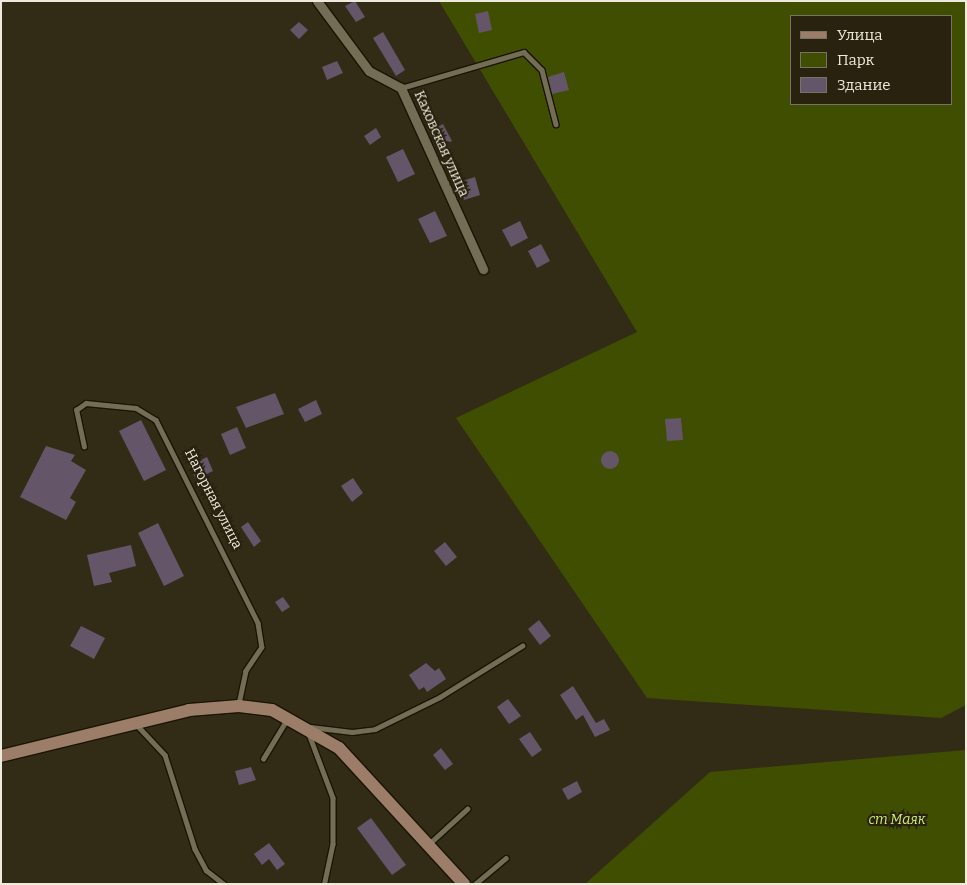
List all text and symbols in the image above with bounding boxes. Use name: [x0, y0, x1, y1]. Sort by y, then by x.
legend: [790, 15, 952, 105]
text: Улица: [837, 26, 883, 44]
text: Парк: [837, 51, 874, 69]
text: Здание: [837, 76, 891, 94]
street label: Каховская улица: [410, 88, 472, 200]
street label: Нагорная улица: [181, 446, 245, 552]
park label: ст Маяк: [868, 812, 926, 828]

